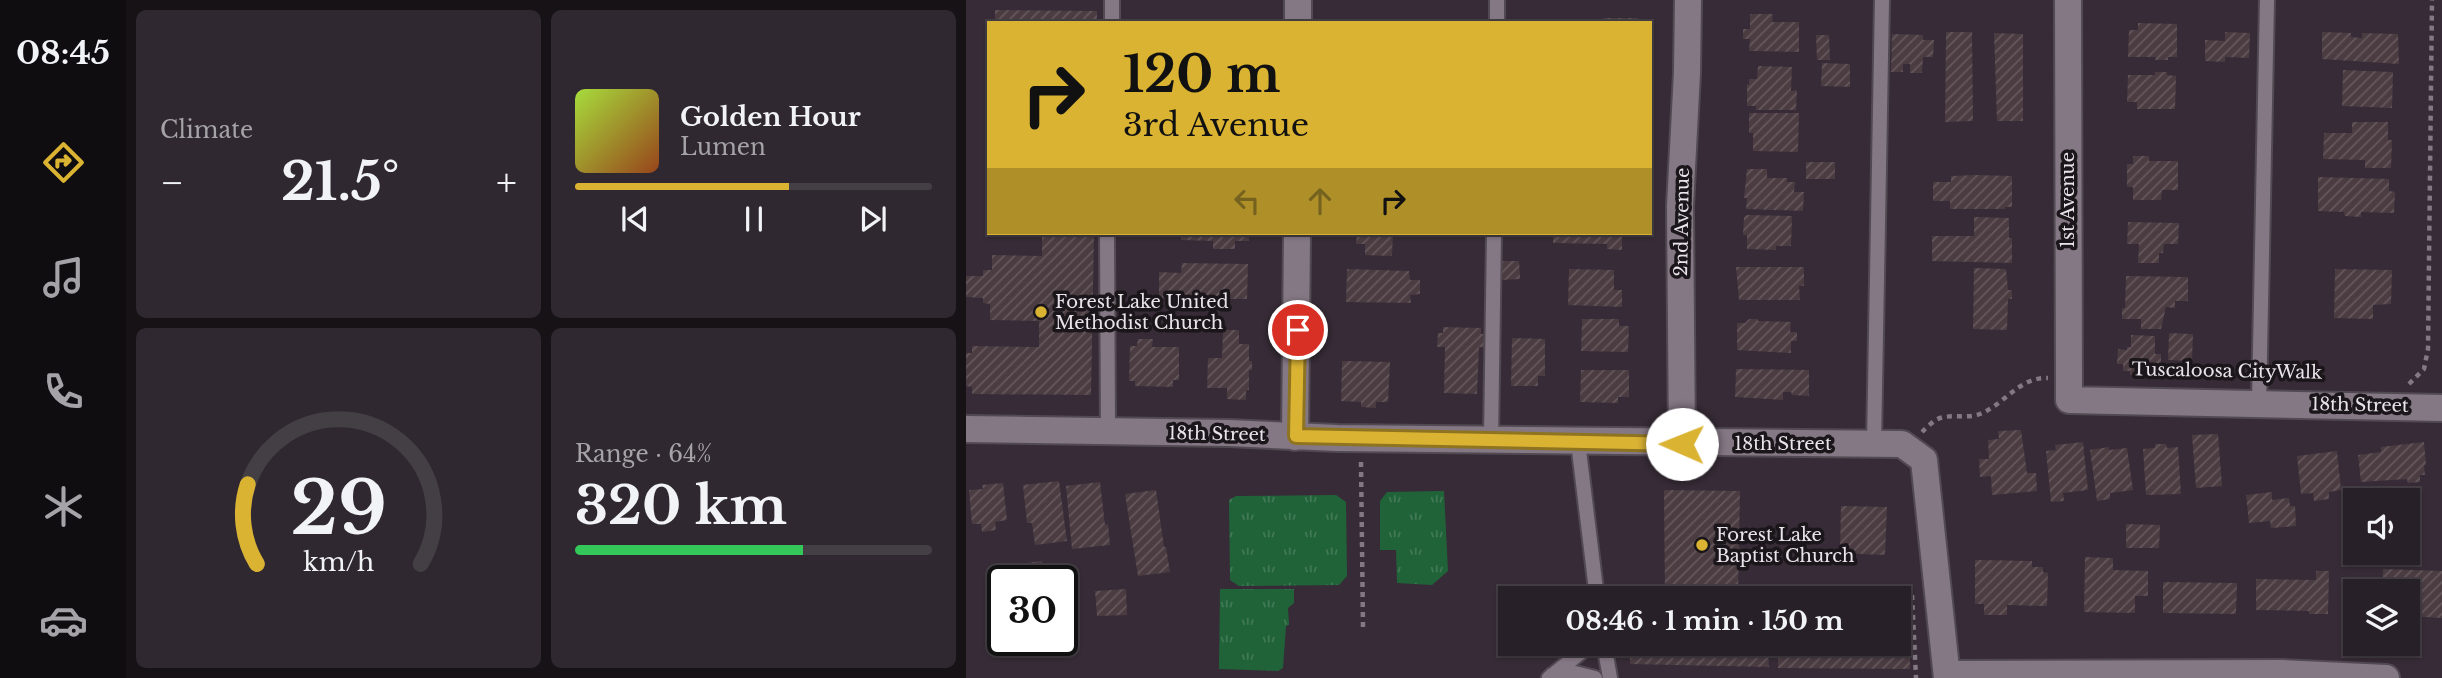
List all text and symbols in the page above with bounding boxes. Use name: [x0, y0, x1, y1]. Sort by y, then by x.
text: 08:45: [16, 33, 110, 73]
text: 120 m: [1123, 44, 1281, 105]
icon: right: [1008, 49, 1099, 140]
text: Golden Hour: [680, 101, 861, 133]
text: 3rd Avenue: [1123, 105, 1309, 145]
text: Climate: [160, 116, 253, 144]
text: Lumen: [680, 133, 766, 161]
icon: directions: [39, 138, 88, 187]
text: 21.5°: [281, 150, 399, 214]
street label: 1st Avenue: [2057, 152, 2079, 248]
text: −: [160, 159, 184, 206]
text: +: [496, 159, 517, 206]
street label: 2nd Avenue: [1670, 167, 1694, 277]
icon: left: [1228, 182, 1266, 220]
icon: ahead: [1301, 182, 1339, 220]
icon: right: [1374, 182, 1412, 220]
icon: previous: [616, 200, 654, 238]
icon: pause: [735, 200, 773, 238]
icon: next: [854, 200, 892, 238]
icon: music: [39, 253, 88, 302]
place label: Forest Lake United Methodist Church: [1055, 291, 1229, 334]
pin: [1268, 300, 1328, 360]
marker: Forest Lake United Methodist Church: [1033, 304, 1049, 320]
icon: arrive: [1279, 311, 1317, 349]
street label: Tuscaloosa CityWalk: [2132, 358, 2322, 384]
icon: phone: [39, 367, 88, 416]
street label: 18th Street: [2311, 393, 2409, 417]
position arrow: [1645, 407, 1719, 481]
street label: 18th Street: [1168, 422, 1266, 446]
street label: 18th Street: [1734, 433, 1832, 455]
text: Range · 64%: [575, 440, 712, 468]
text: 29: [290, 463, 387, 554]
text: 320 km: [575, 474, 787, 538]
icon: climate: [39, 482, 88, 531]
map controls: [2343, 488, 2420, 656]
button: sound: [2343, 488, 2420, 565]
place label: Forest Lake Baptist Church: [1716, 524, 1854, 567]
marker: Forest Lake Baptist Church: [1694, 537, 1710, 553]
text: km/h: [303, 547, 374, 578]
speed limit sign: 30: [987, 565, 1078, 656]
button: layers: [2343, 579, 2420, 656]
icon: car: [39, 596, 88, 645]
text: 08:46 · 1 min · 150 m: [1566, 605, 1844, 637]

